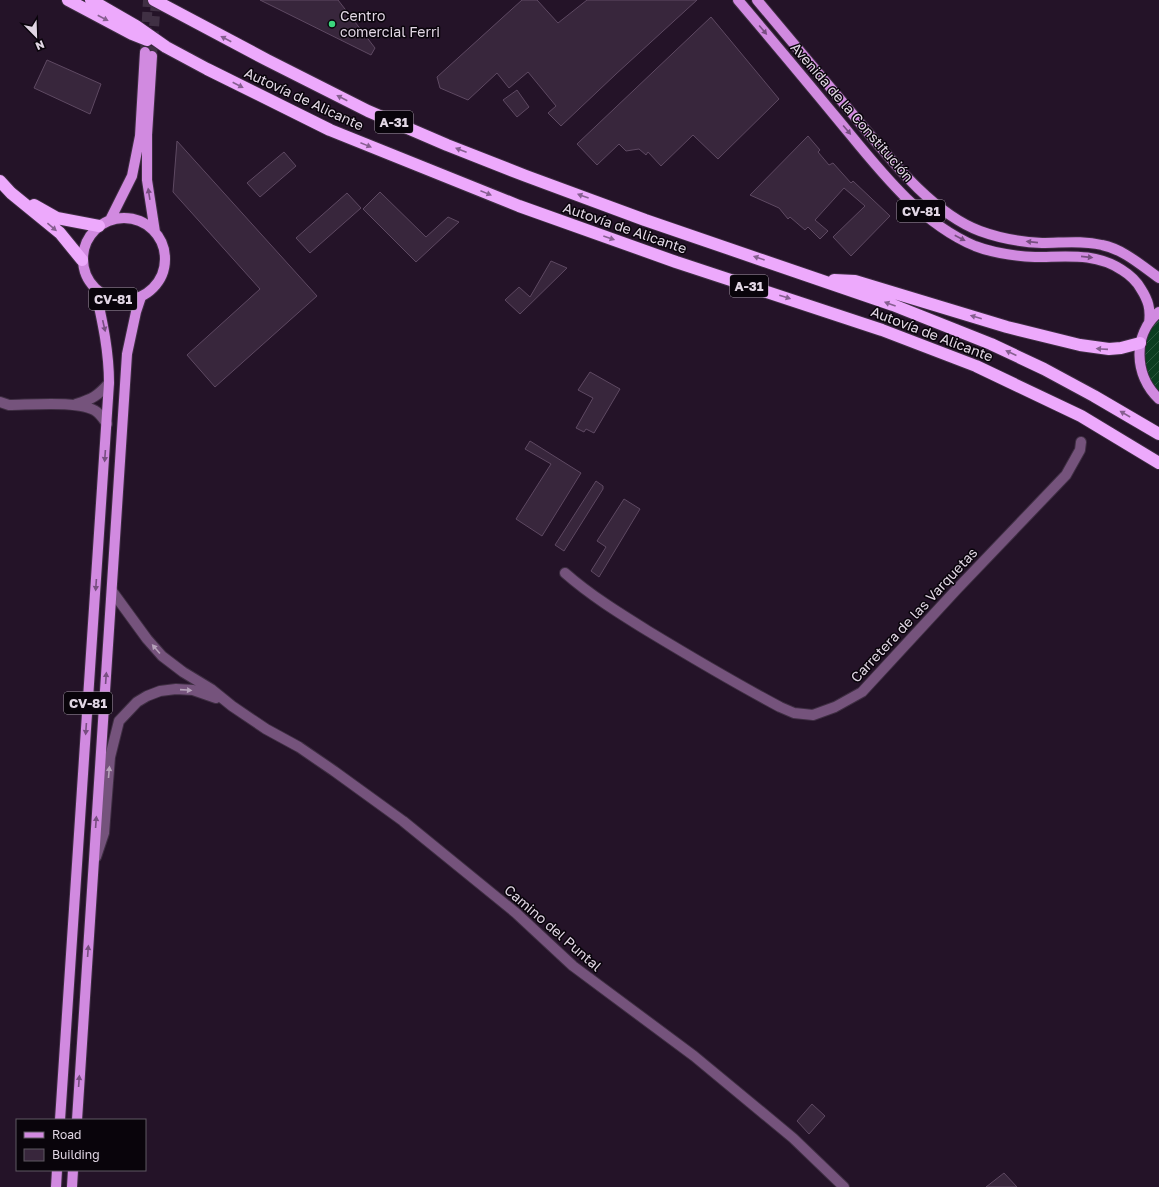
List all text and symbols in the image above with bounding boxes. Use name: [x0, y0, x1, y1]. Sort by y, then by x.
place label: Centro comercial Ferri: [340, 7, 440, 40]
one-way arrow: [97, 15, 109, 21]
north arrow: [16, 16, 56, 56]
marker: Centro comercial Ferri: [327, 19, 337, 29]
one-way arrow: [759, 25, 768, 35]
one-way arrow: [220, 36, 232, 42]
text: N: [34, 38, 46, 53]
street label: Avenida de la Constitución: [787, 39, 917, 185]
street label: Autovía de Alicante: [242, 63, 367, 134]
one-way arrow: [232, 82, 244, 88]
one-way arrow: [336, 95, 348, 101]
road number: A-31: [375, 111, 413, 133]
one-way arrow: [842, 124, 851, 135]
one-way arrow: [360, 142, 372, 148]
one-way arrow: [455, 147, 467, 153]
one-way arrow: [146, 188, 152, 200]
one-way arrow: [481, 191, 493, 197]
one-way arrow: [576, 193, 588, 199]
street label: Autovía de Alicante: [561, 198, 689, 257]
road number: CV-81: [897, 200, 945, 222]
one-way arrow: [47, 222, 57, 231]
one-way arrow: [603, 235, 615, 241]
one-way arrow: [954, 235, 966, 241]
one-way arrow: [1026, 238, 1038, 245]
one-way arrow: [752, 254, 764, 260]
one-way arrow: [1081, 254, 1093, 260]
road number: A-31: [730, 275, 768, 297]
road number: CV-81: [89, 288, 137, 310]
one-way arrow: [779, 295, 791, 301]
one-way arrow: [884, 301, 896, 307]
street label: Autovía de Alicante: [869, 302, 996, 365]
one-way arrow: [970, 314, 982, 320]
one-way arrow: [101, 320, 107, 332]
one-way arrow: [1096, 345, 1108, 352]
one-way arrow: [1005, 350, 1016, 356]
one-way arrow: [1119, 411, 1131, 418]
one-way arrow: [101, 450, 108, 462]
street label: Carretera de las Varquetas: [847, 544, 981, 686]
one-way arrow: [92, 579, 99, 591]
one-way arrow: [152, 644, 161, 654]
one-way arrow: [102, 672, 109, 684]
one-way arrow: [180, 686, 192, 693]
road number: CV-81: [64, 692, 112, 714]
one-way arrow: [83, 723, 90, 735]
one-way arrow: [106, 766, 113, 778]
one-way arrow: [93, 816, 100, 828]
street label: Camino del Puntal: [501, 881, 605, 974]
one-way arrow: [84, 945, 91, 957]
one-way arrow: [76, 1075, 83, 1087]
legend: [16, 1119, 146, 1171]
text: Road: [52, 1127, 81, 1142]
text: Building: [52, 1147, 100, 1162]

